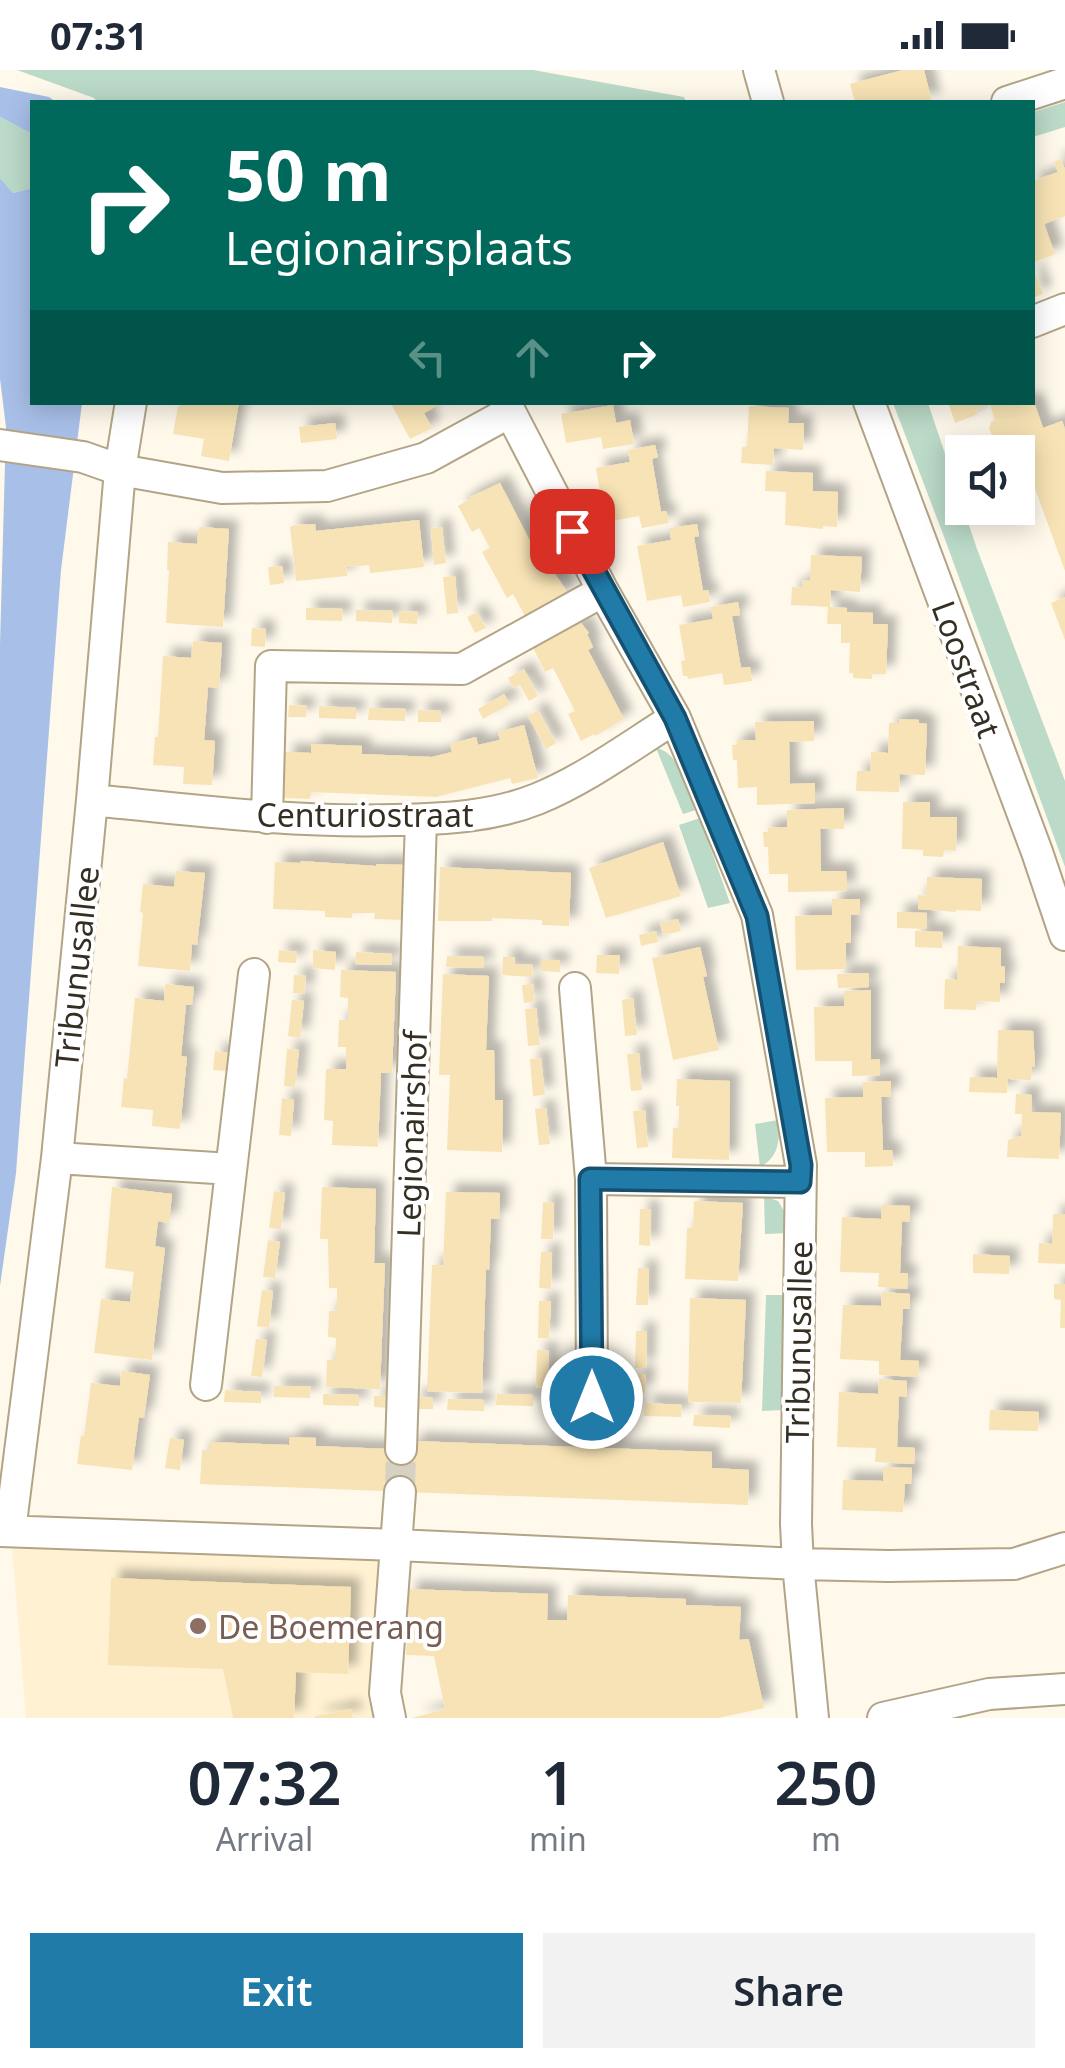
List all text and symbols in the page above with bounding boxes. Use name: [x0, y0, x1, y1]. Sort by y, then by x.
text: 07:31: [50, 9, 148, 61]
text: 50 m: [225, 126, 392, 222]
icon: right: [60, 140, 190, 270]
text: Legionairsplaats: [225, 217, 573, 278]
icon: left: [400, 330, 455, 385]
icon: ahead: [505, 330, 560, 385]
icon: right: [610, 330, 665, 385]
map controls: [945, 435, 1035, 525]
button: sound: [945, 435, 1035, 525]
pin: [530, 489, 615, 574]
icon: arrive: [545, 504, 600, 559]
street label: Loostraat: [922, 595, 1012, 743]
street label: Centuriostraat: [256, 793, 474, 836]
street label: Tribunusallee: [44, 864, 108, 1070]
street label: Legionairshof: [386, 1028, 436, 1238]
street label: Tribunusallee: [775, 1240, 821, 1444]
position arrow: [540, 1346, 644, 1450]
place label: De Boemerang: [218, 1605, 444, 1648]
marker: De Boemerang: [187, 1615, 209, 1637]
text: 07:32: [188, 1741, 341, 1823]
text: 1: [541, 1741, 575, 1823]
text: 250: [774, 1741, 877, 1823]
text: Arrival: [216, 1817, 313, 1860]
text: min: [529, 1817, 587, 1860]
text: m: [811, 1817, 841, 1860]
button: Exit: [30, 1933, 523, 2048]
button: Share: [543, 1933, 1035, 2048]

